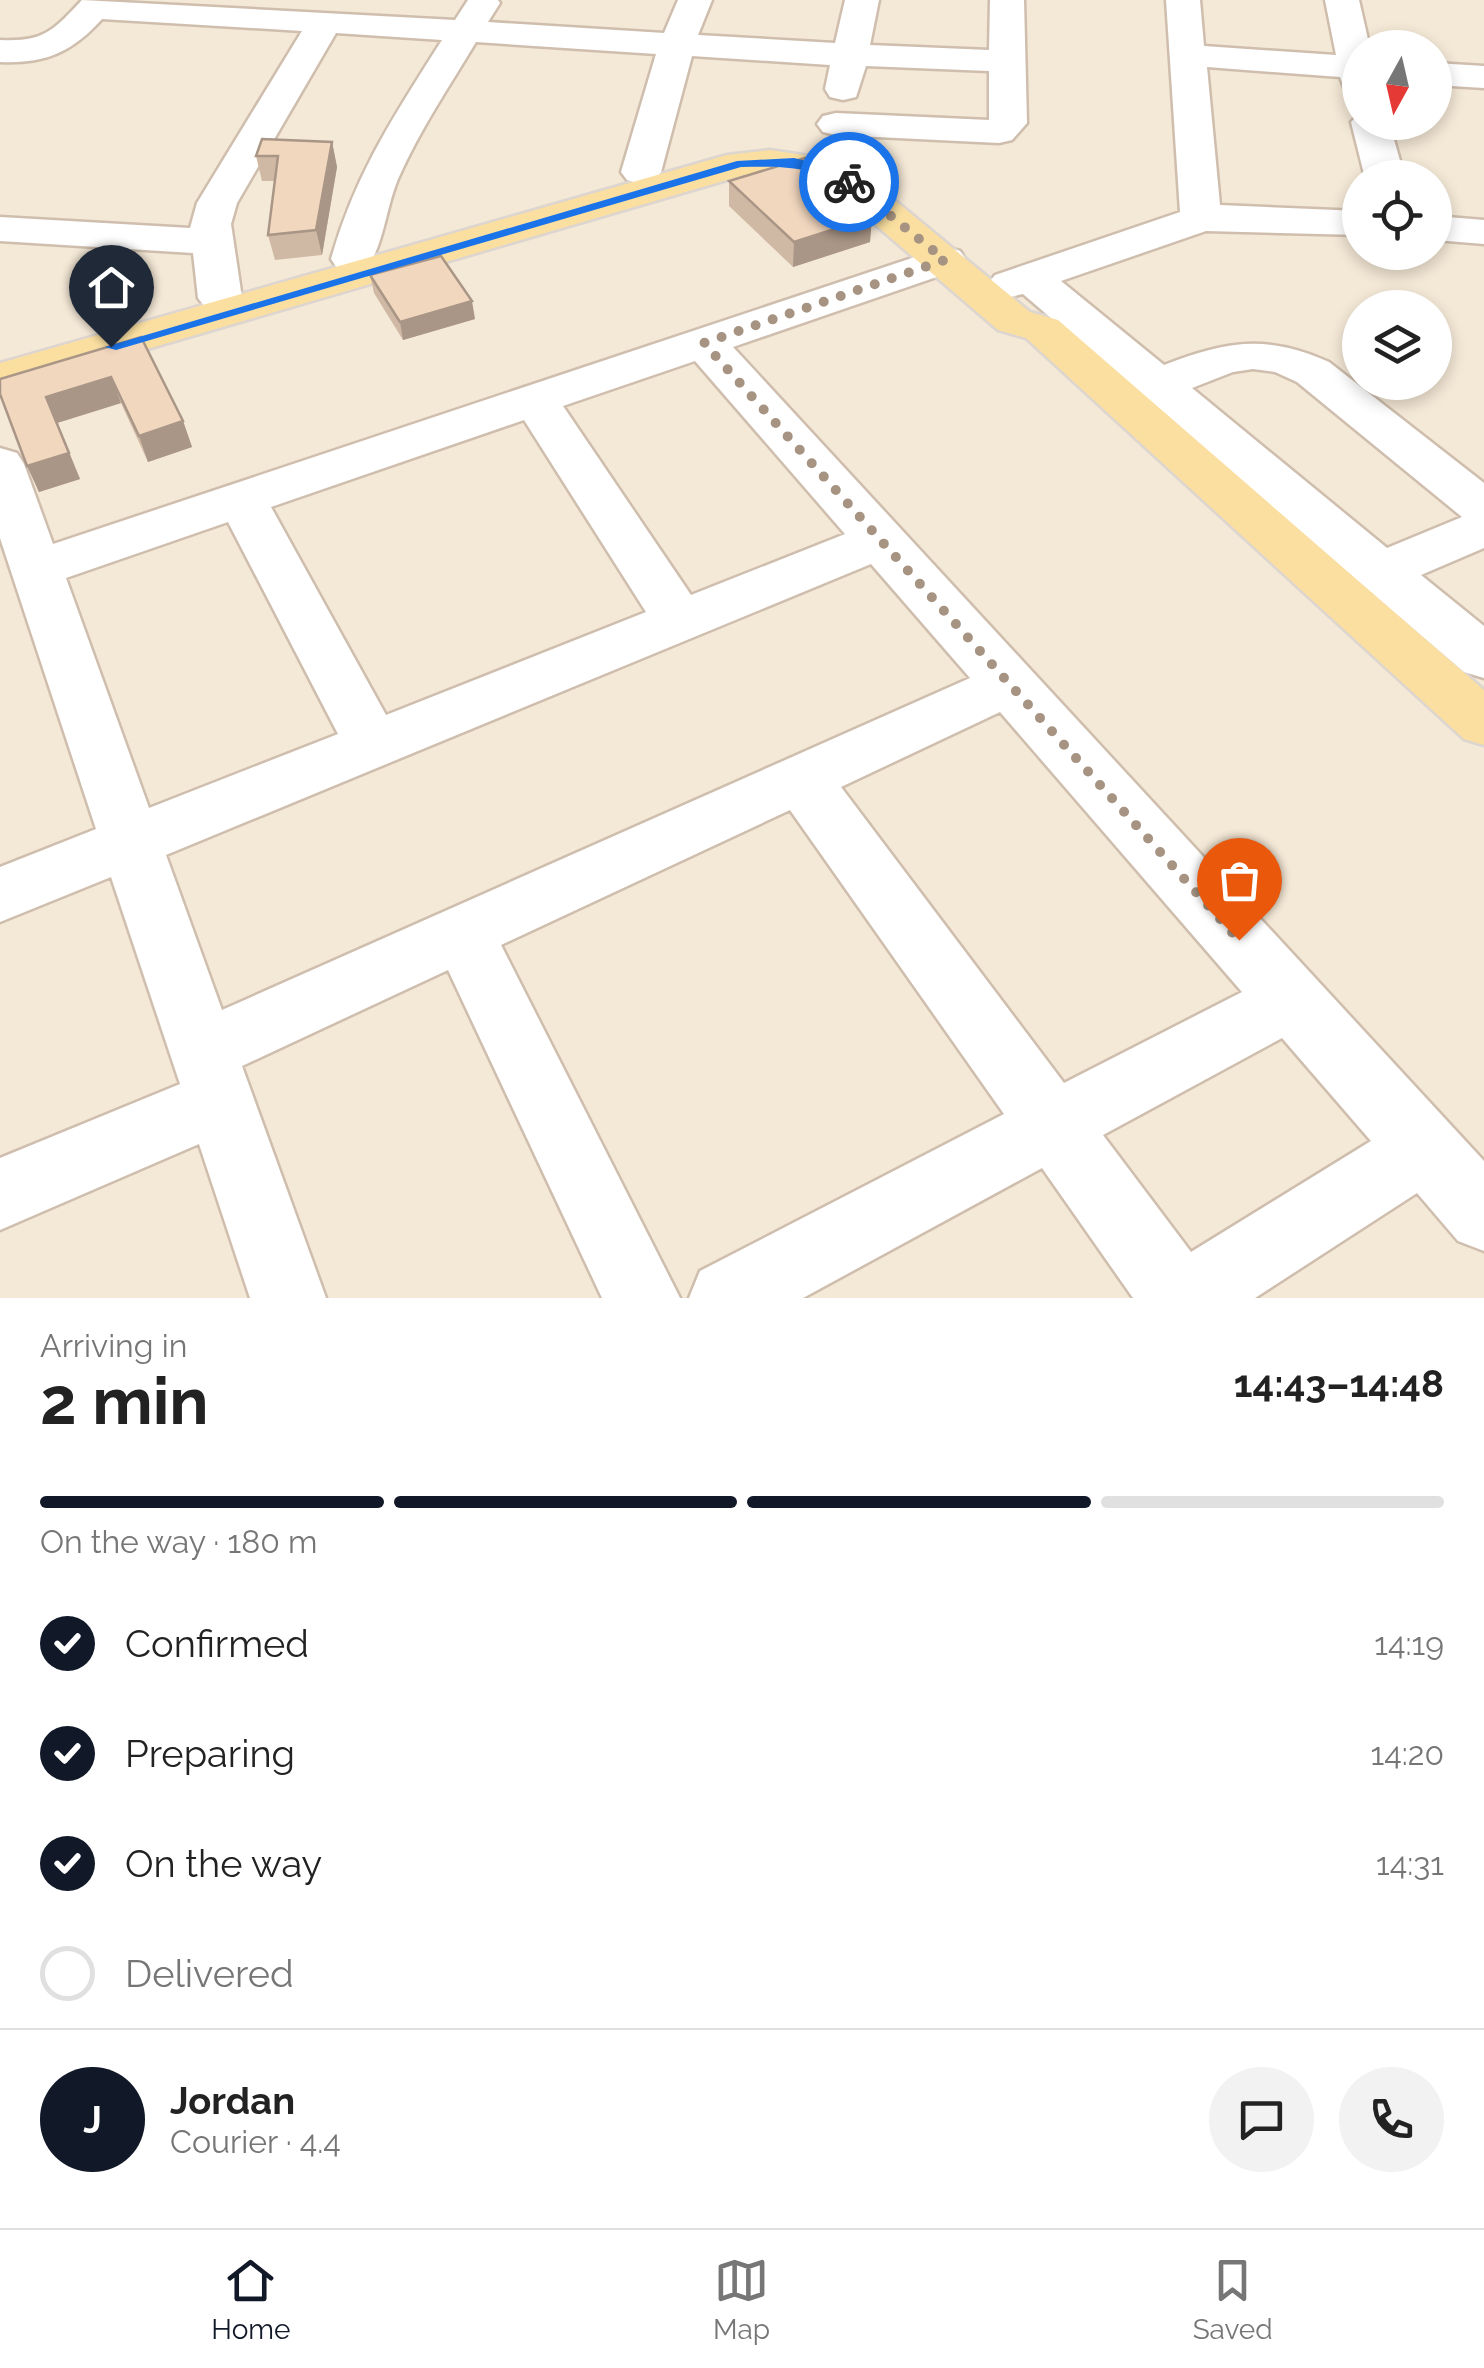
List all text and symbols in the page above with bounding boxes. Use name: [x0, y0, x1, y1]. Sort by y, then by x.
north arrow: [1342, 30, 1452, 140]
map controls: [1342, 30, 1452, 400]
courier: [799, 132, 899, 232]
icon: bike: [822, 155, 877, 210]
button: locate: [1342, 160, 1452, 270]
pin: [69, 245, 154, 348]
icon: home: [84, 260, 139, 315]
button: layers: [1342, 290, 1452, 400]
pin: [1197, 838, 1282, 941]
icon: bag: [1212, 853, 1267, 908]
text: Arriving in: [40, 1327, 187, 1364]
text: 14:43–14:48: [1234, 1361, 1444, 1406]
text: 2 min: [40, 1363, 209, 1439]
text: On the way · 180 m: [40, 1523, 317, 1560]
icon: check: [40, 1616, 95, 1671]
text: Confirmed: [125, 1621, 309, 1666]
text: 14:19: [1374, 1625, 1444, 1662]
icon: check: [40, 1726, 95, 1781]
text: Preparing: [125, 1731, 295, 1776]
text: 14:20: [1371, 1735, 1444, 1772]
icon: check: [40, 1836, 95, 1891]
text: On the way: [125, 1841, 322, 1886]
text: 14:31: [1376, 1845, 1444, 1882]
text: Delivered: [125, 1951, 294, 1996]
button: chat: [1209, 2067, 1314, 2172]
button: phone: [1339, 2067, 1444, 2172]
text: Jordan: [170, 2078, 295, 2123]
text: J: [83, 2097, 102, 2142]
text: Courier · 4.4: [170, 2123, 341, 2160]
tab: Home: [211, 2253, 291, 2346]
tab: Map: [713, 2253, 770, 2346]
tab: Saved: [1193, 2253, 1273, 2346]

